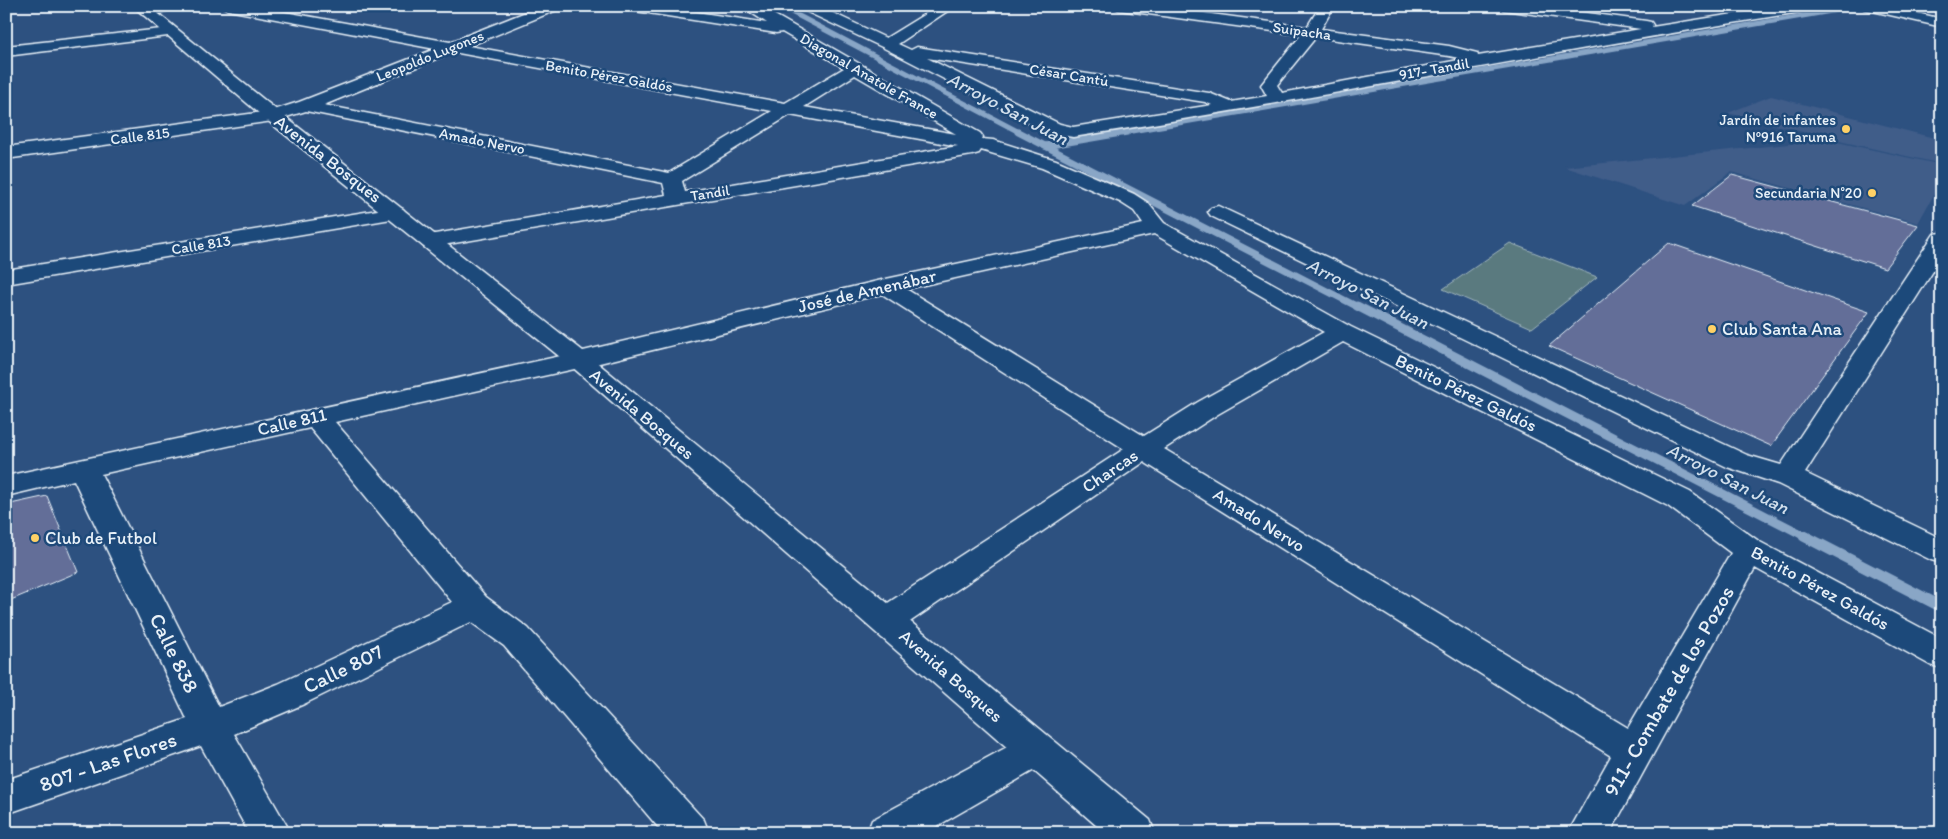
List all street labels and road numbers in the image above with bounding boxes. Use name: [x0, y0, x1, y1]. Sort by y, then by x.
street label: Suipacha: [1272, 18, 1333, 44]
street label: Leopoldo Lugones: [374, 26, 487, 86]
street label: Diagonal Anatole France: [797, 29, 941, 123]
street label: 917- Tandil: [1397, 54, 1471, 84]
street label: Benito Pérez Galdós: [544, 56, 674, 96]
street label: César Cantú: [1028, 60, 1110, 90]
street label: Avenida Bosques: [270, 110, 386, 208]
street label: Calle 815: [109, 123, 171, 149]
street label: Amado Nervo: [438, 124, 526, 158]
street label: Tandil: [689, 181, 732, 205]
street label: Calle 813: [170, 231, 232, 259]
street label: José de Amenábar: [796, 264, 939, 318]
street label: Benito Pérez Galdós: [1392, 349, 1540, 437]
street label: Avenida Bosques: [585, 364, 699, 464]
street label: Calle 811: [255, 403, 329, 441]
street label: Charcas: [1078, 444, 1142, 498]
street label: Amado Nervo: [1209, 483, 1309, 557]
street label: Benito Pérez Galdós: [1747, 541, 1893, 635]
street label: 911- Combate de los Pozos: [1598, 581, 1739, 800]
street label: Calle 838: [144, 609, 204, 697]
street label: Avenida Bosques: [895, 625, 1007, 727]
street label: Calle 807: [299, 638, 387, 699]
street label: 807 - Las Flores: [36, 726, 180, 797]

